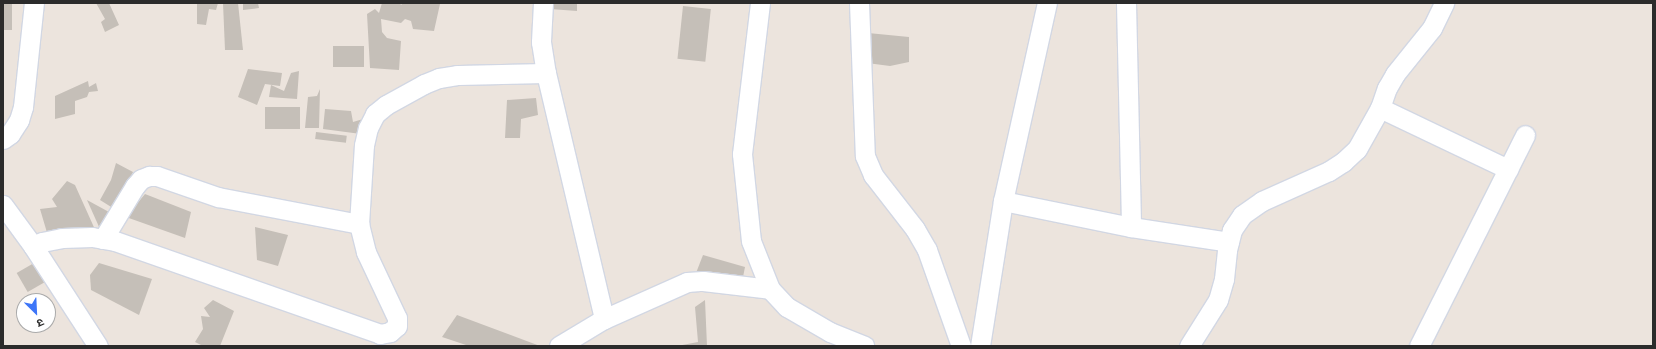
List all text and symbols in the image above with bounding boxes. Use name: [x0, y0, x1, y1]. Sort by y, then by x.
north arrow: [16, 293, 56, 333]
text: उ: [34, 314, 47, 332]

